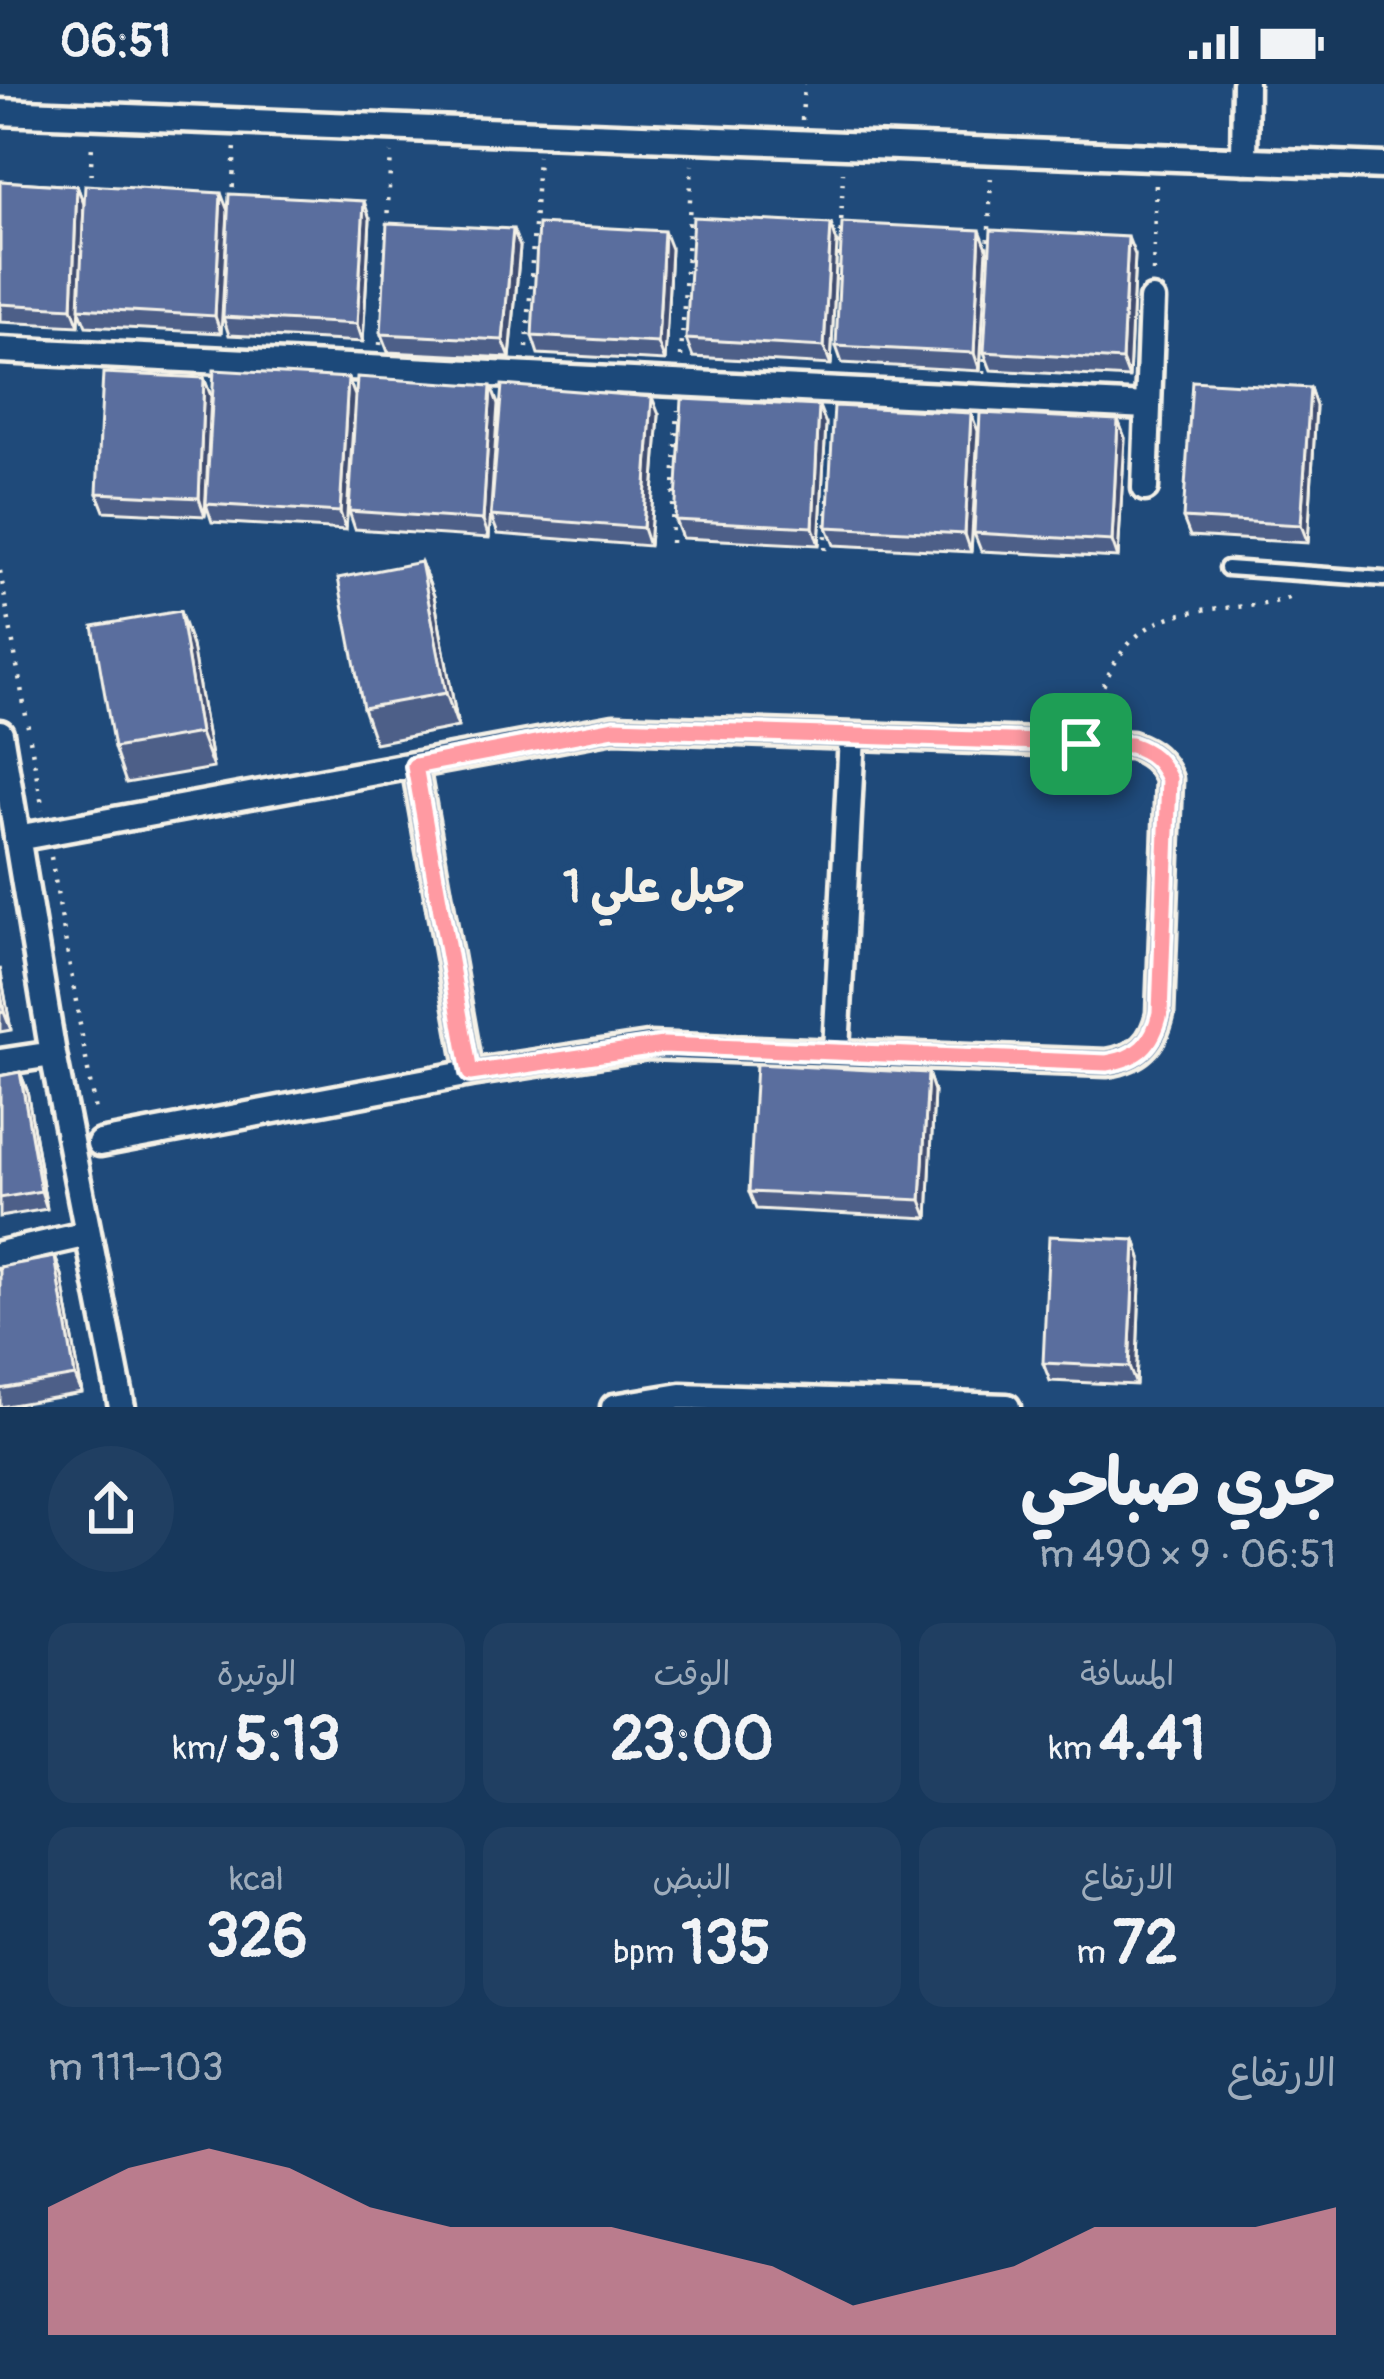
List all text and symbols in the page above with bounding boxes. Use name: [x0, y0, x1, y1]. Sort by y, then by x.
text: 06:51: [60, 14, 171, 70]
pin: [1030, 693, 1132, 795]
icon: arrive: [1048, 711, 1114, 777]
district label: جبل علي 1: [563, 860, 745, 927]
text: جري صباحي: [1020, 1443, 1336, 1526]
button: share: [48, 1446, 174, 1572]
text: 06:51 · 9 × 490 m: [1039, 1530, 1336, 1579]
text: الوتيرة: [217, 1654, 297, 1695]
text: الوقت: [654, 1654, 731, 1695]
text: المسافة: [1080, 1654, 1174, 1695]
text: 5:13: [235, 1703, 340, 1778]
text: 23:00: [610, 1703, 774, 1778]
text: 4.41: [1099, 1703, 1206, 1778]
text: /km: [173, 1728, 235, 1769]
text: km: [1049, 1728, 1099, 1769]
text: النبض: [653, 1858, 731, 1899]
text: الارتفاع: [1081, 1858, 1174, 1899]
text: kcal: [230, 1859, 284, 1900]
text: 326: [206, 1900, 308, 1975]
text: 135: [681, 1907, 771, 1982]
text: 72: [1113, 1907, 1178, 1982]
text: bpm: [613, 1932, 681, 1973]
text: m: [1076, 1932, 1113, 1973]
text: 103–111 m: [48, 2043, 224, 2092]
text: الارتفاع: [1227, 2049, 1336, 2098]

